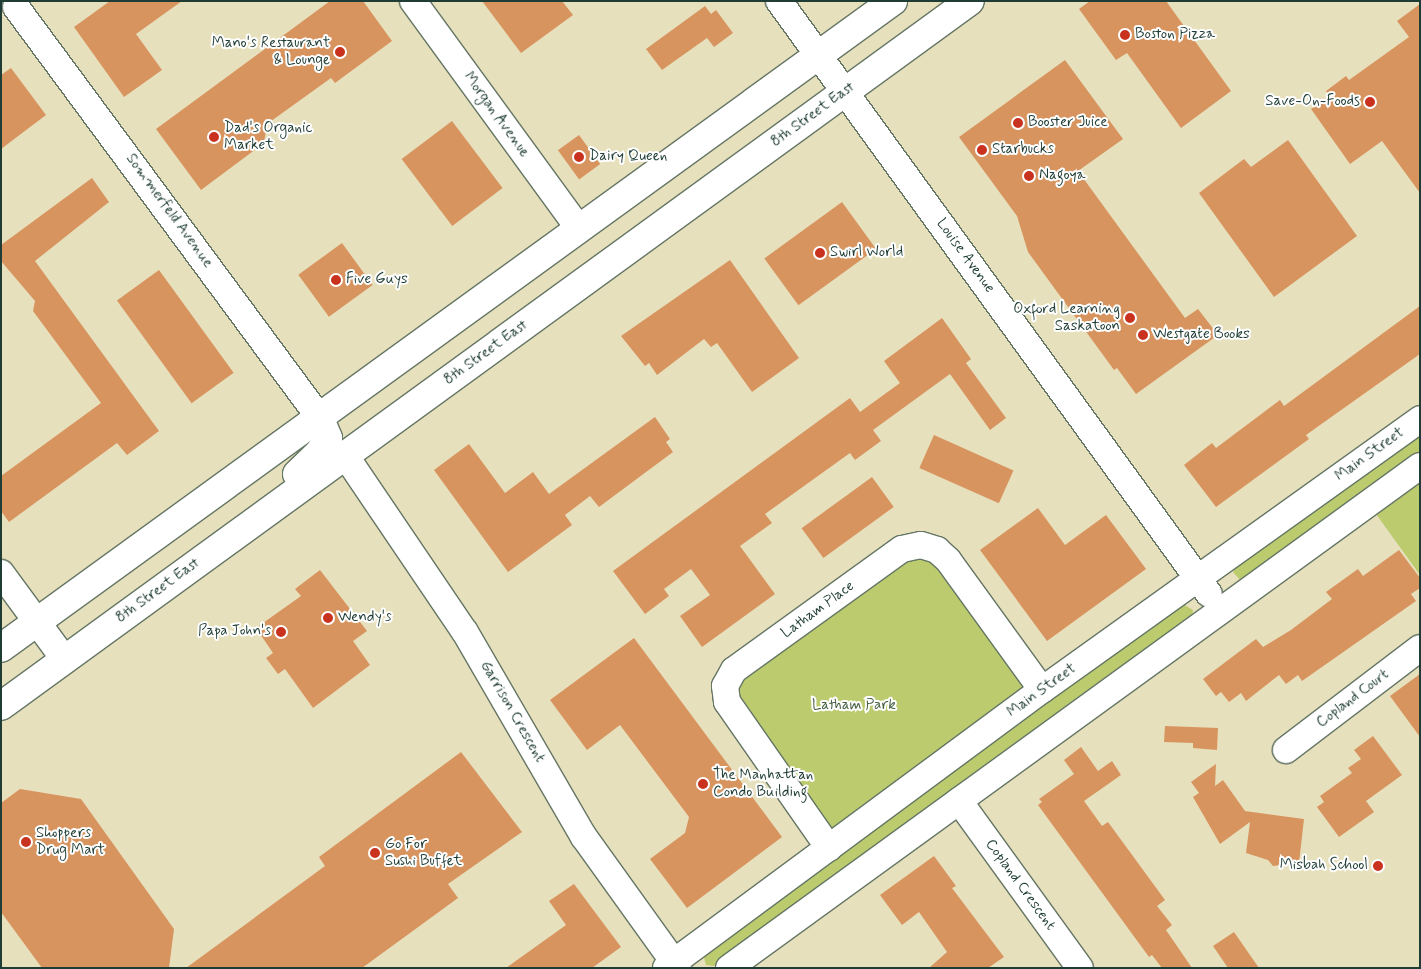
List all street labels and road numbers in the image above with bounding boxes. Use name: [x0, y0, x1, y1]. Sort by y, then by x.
street label: Morgan Avenue: [460, 70, 532, 160]
street label: 8th Street East: [768, 79, 858, 151]
street label: Sommerfeld Avenue: [123, 152, 215, 270]
street label: Louise Avenue: [931, 214, 999, 298]
street label: 8th Street East: [441, 317, 531, 389]
street label: Main Street: [1332, 424, 1408, 486]
street label: 8th Street East: [113, 555, 203, 627]
street label: Latham Place: [778, 577, 858, 643]
street label: Garrison Crescent: [475, 657, 549, 767]
street label: Main Street: [1004, 660, 1080, 722]
street label: Copland Court: [1312, 665, 1394, 733]
street label: Copland Crescent: [980, 835, 1060, 935]

